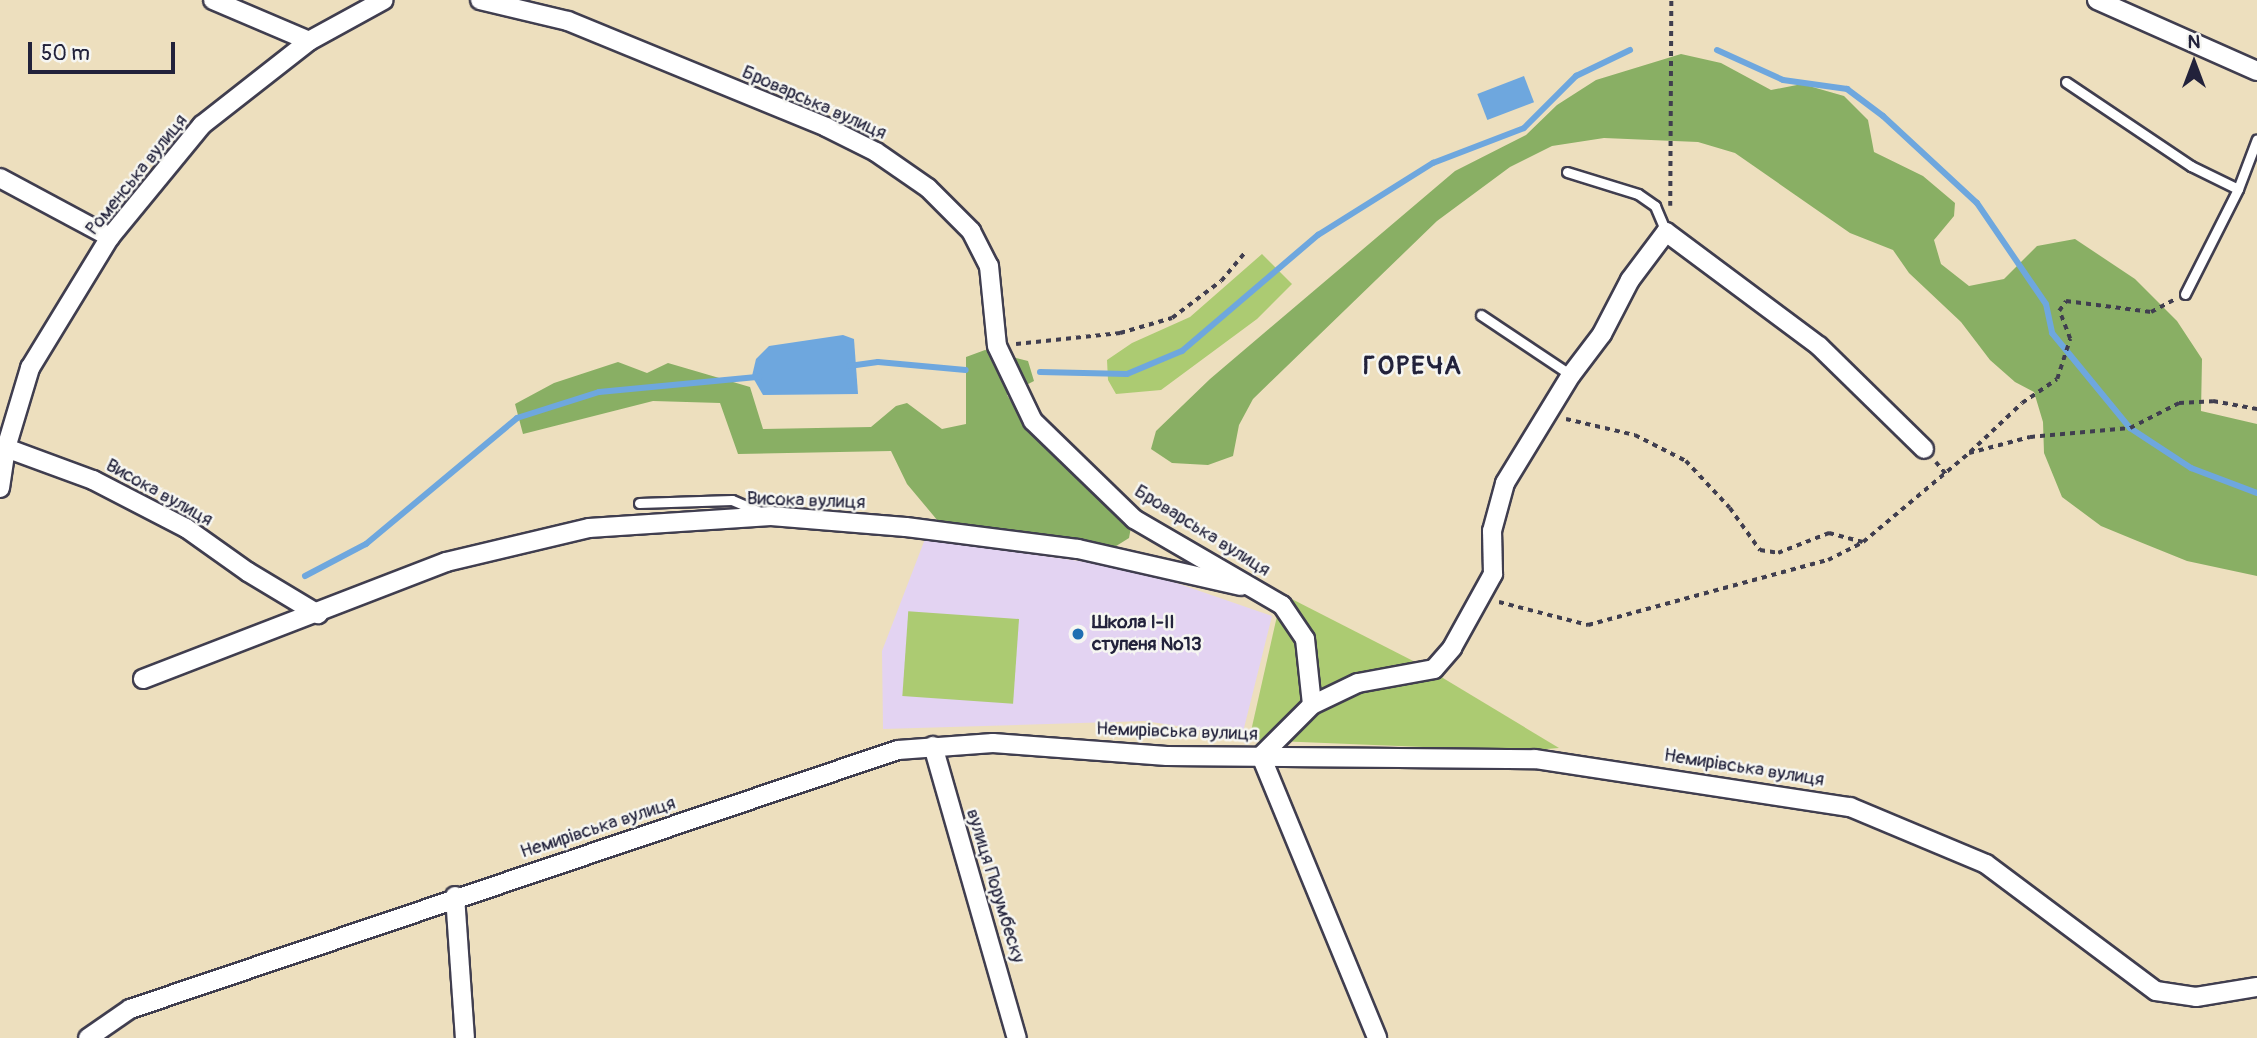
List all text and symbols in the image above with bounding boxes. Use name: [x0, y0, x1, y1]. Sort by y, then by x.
scale bar: [32, 28, 178, 72]
north arrow: [2159, 28, 2229, 98]
text: N: [2188, 30, 2200, 54]
text: 50 m: [41, 40, 90, 67]
street label: Броварська вулиця: [738, 61, 890, 145]
street label: Роменська вулиця: [81, 110, 193, 240]
district label: ГОРЕЧА: [1364, 351, 1462, 383]
street label: Висока вулиця: [102, 454, 216, 532]
street label: Броварська вулиця: [1130, 480, 1274, 582]
street label: Висока вулиця: [746, 488, 866, 514]
place label: Школа I-II ступеня №13: [1092, 612, 1202, 656]
marker: Школа I-II ступеня №13: [1070, 626, 1086, 642]
street label: Немирівська вулиця: [1096, 718, 1258, 746]
street label: Немирівська вулиця: [1662, 744, 1826, 792]
street label: Немирівська вулиця: [517, 792, 679, 864]
street label: вулиця Порумбеску: [961, 806, 1029, 966]

